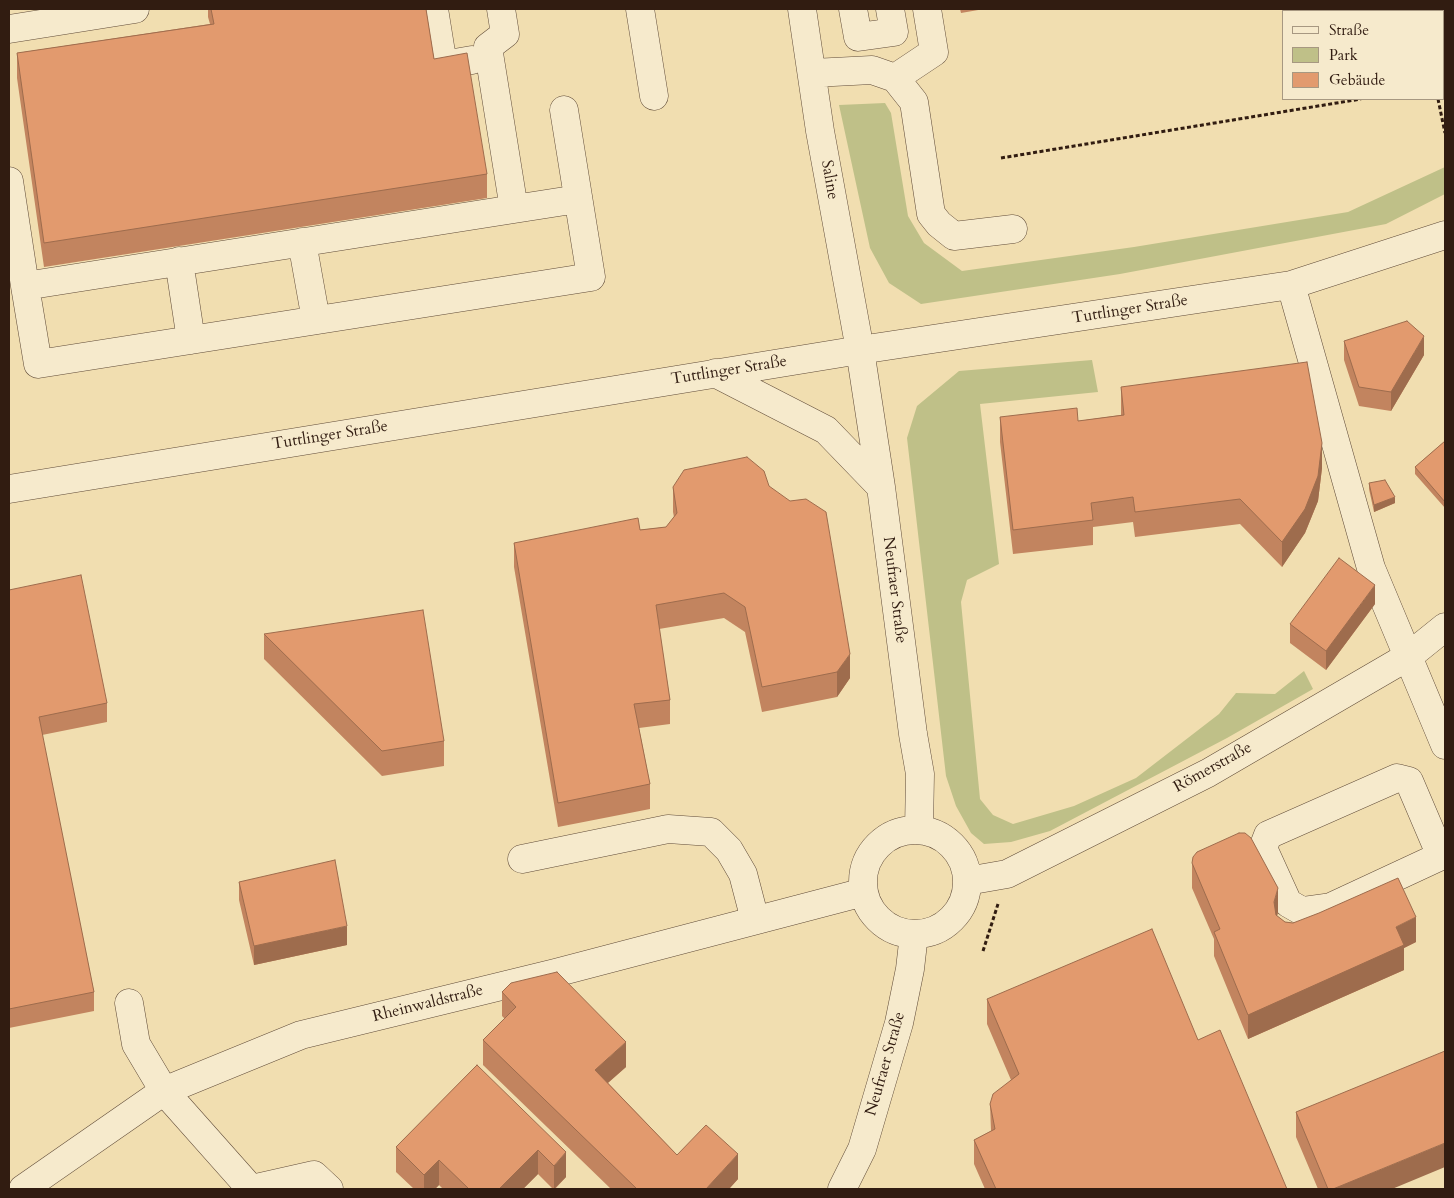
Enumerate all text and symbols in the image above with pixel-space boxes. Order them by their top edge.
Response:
legend [1282,10,1444,100]
text: Straße [1329,20,1369,40]
text: Park [1329,45,1358,65]
text: Gebäude [1329,70,1385,90]
street label: Saline [816,159,842,201]
street label: Tuttlinger Straße [1071,291,1189,329]
street label: Tuttlinger Straße [670,352,788,390]
street label: Tuttlinger Straße [271,417,389,455]
street label: Neufraer Straße [878,536,910,644]
street label: Römerstraße [1171,739,1255,797]
street label: Rheinwaldstraße [371,981,485,1027]
street label: Neufraer Straße [862,1010,910,1118]

